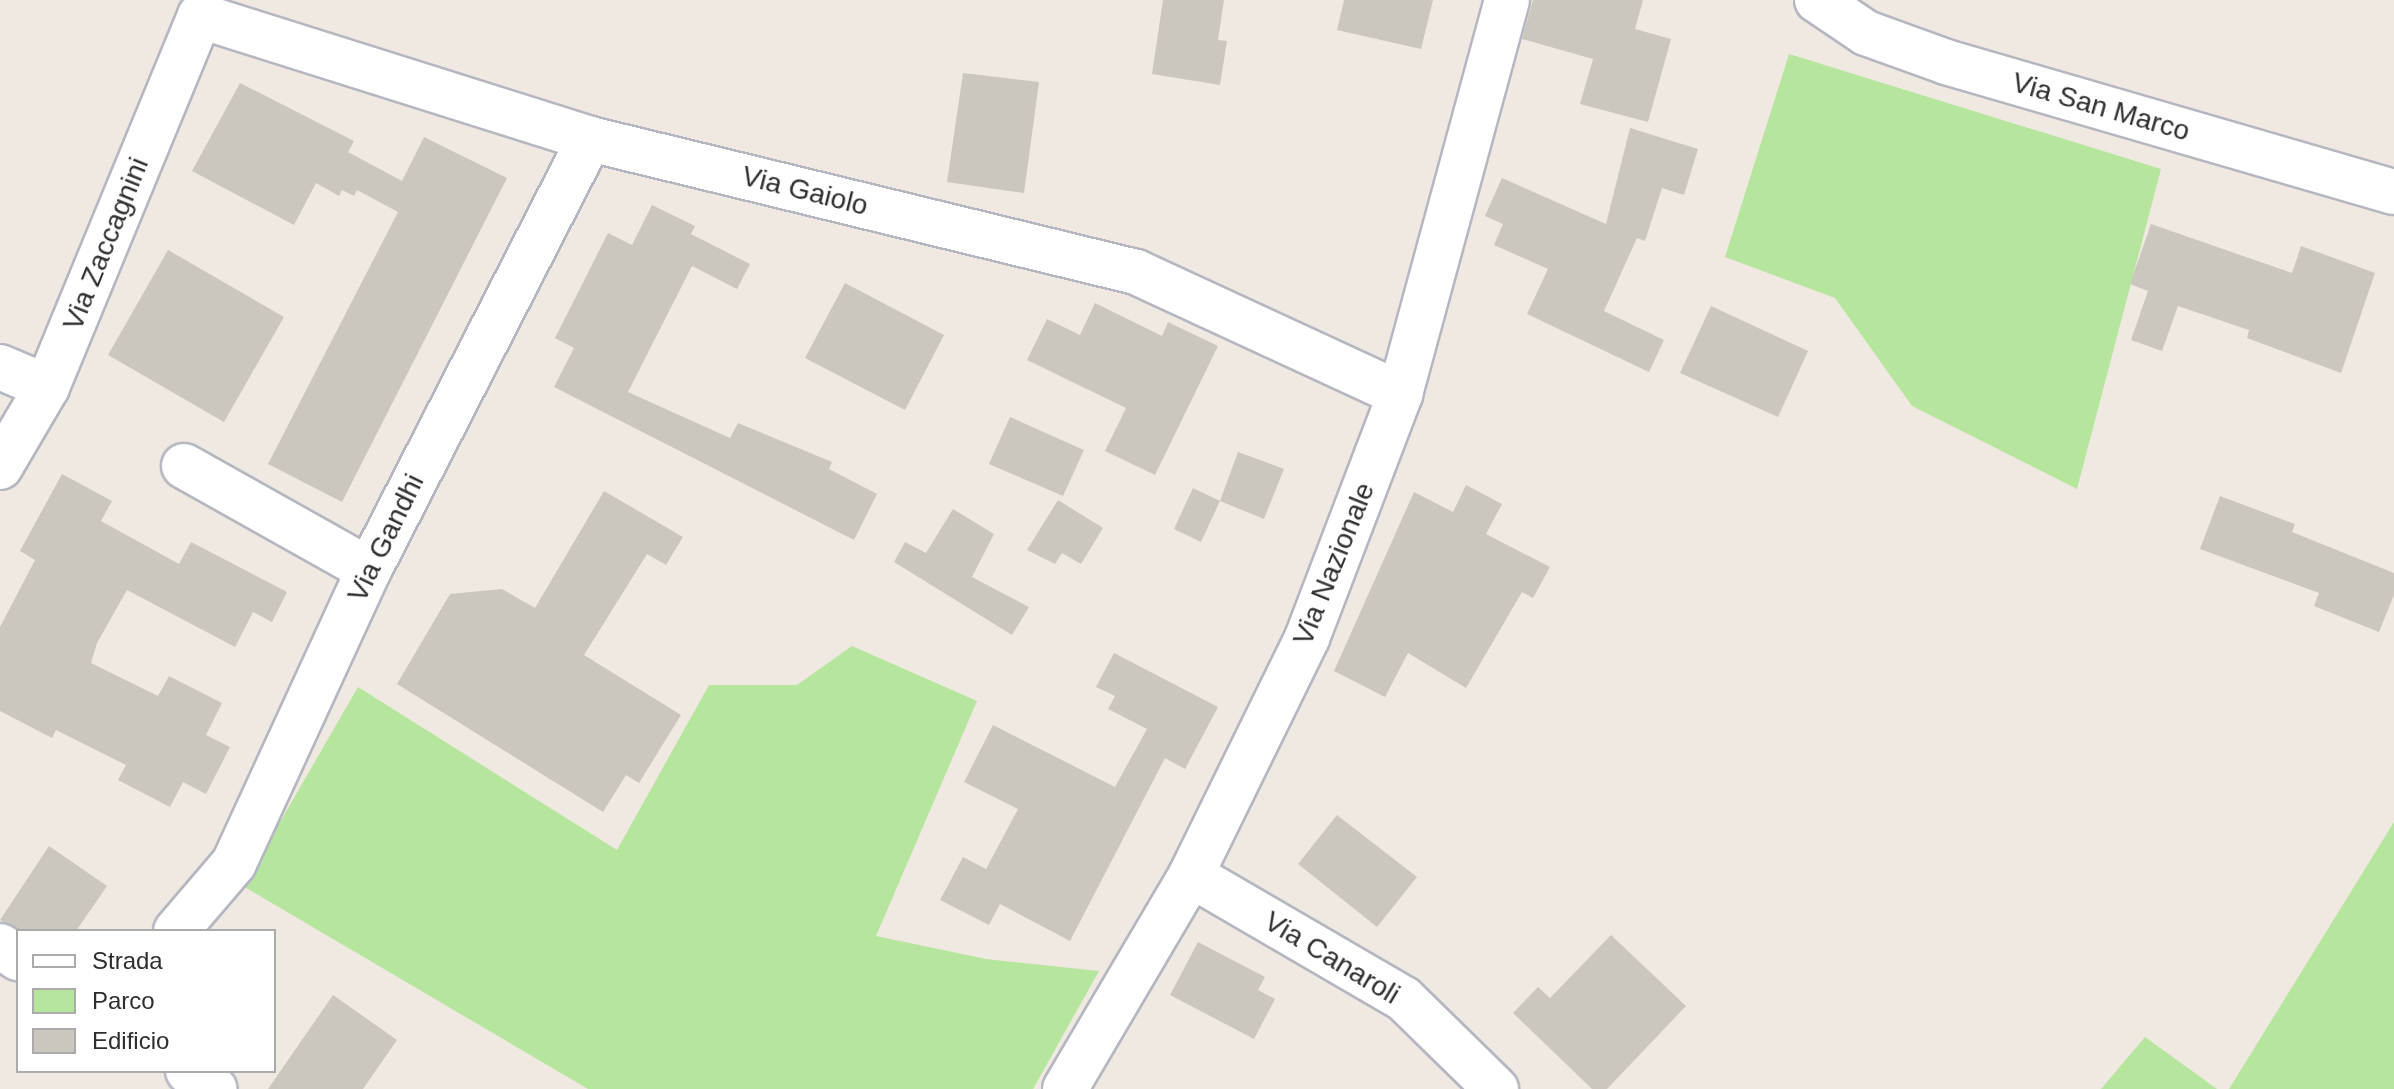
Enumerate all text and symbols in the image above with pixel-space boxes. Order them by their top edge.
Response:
street label: Via San Marco [2008,66,2194,148]
street label: Via Zaccagnini [56,153,156,335]
street label: Via Gaiolo [739,159,871,223]
street label: Via Gandhi [341,469,431,607]
street label: Via Nazionale [1286,478,1382,650]
street label: Via Canaroli [1258,904,1406,1012]
legend [16,929,276,1073]
text: Strada [92,947,163,974]
text: Parco [92,987,155,1014]
text: Edificio [92,1027,169,1054]

